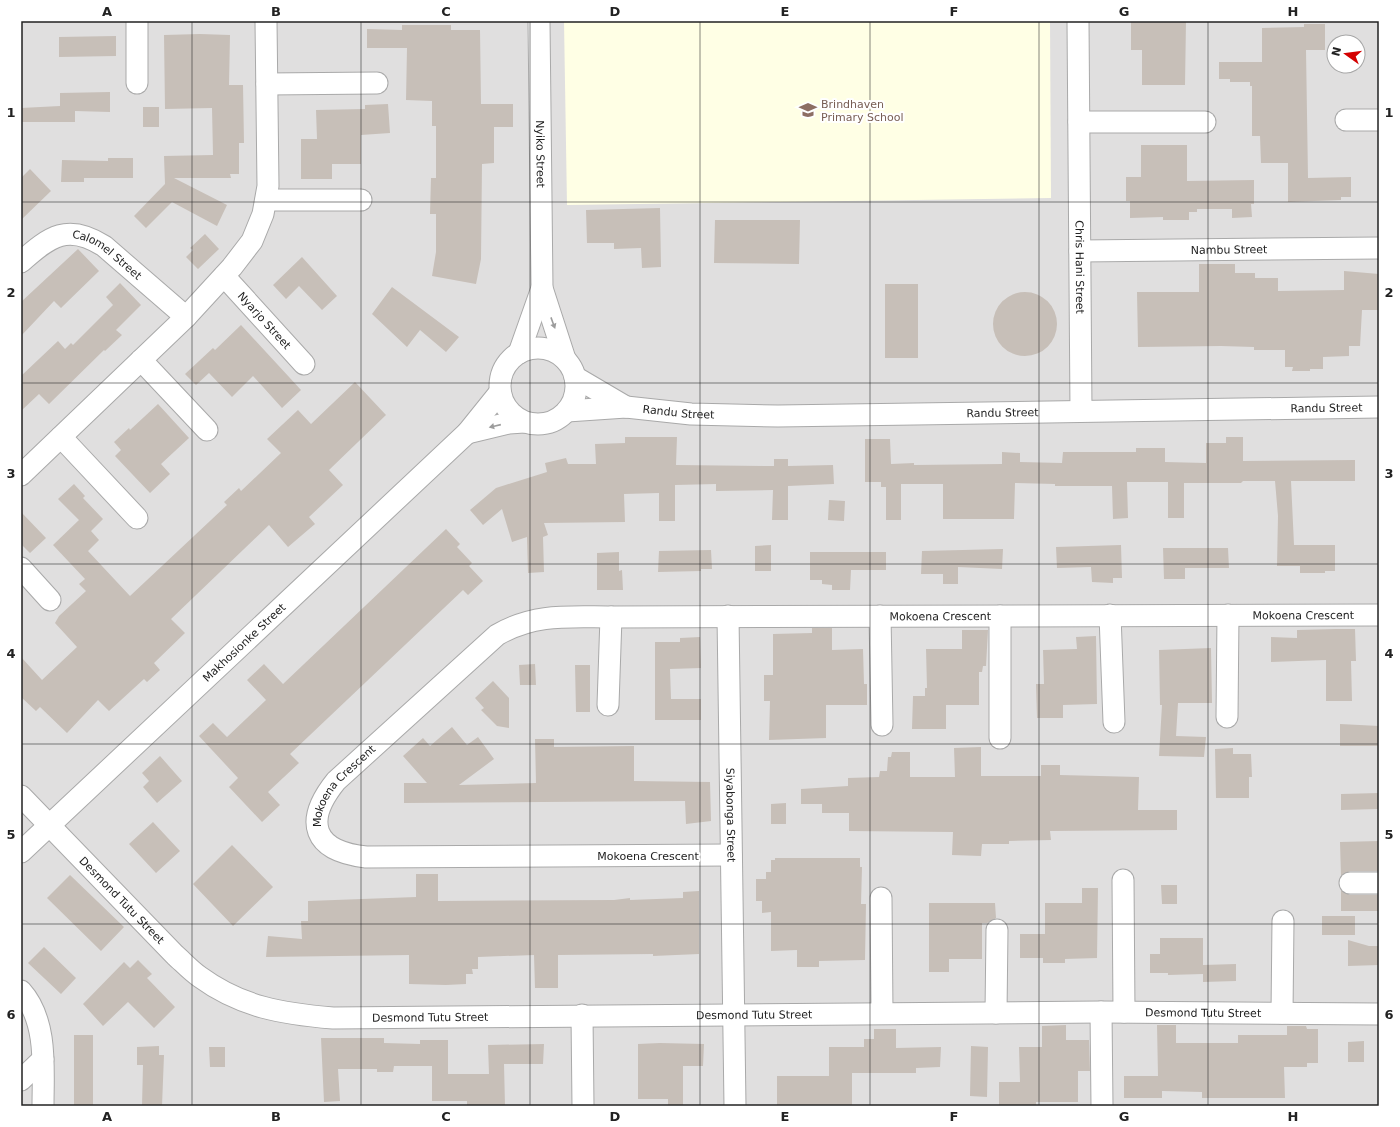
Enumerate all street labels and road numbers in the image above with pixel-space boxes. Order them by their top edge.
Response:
street label: Nyiko Street [533,120,547,188]
street label: Chris Hani Street [1073,220,1086,314]
street label: Calomel Street [71,228,145,283]
street label: Nambu Street [1191,243,1268,257]
street label: Nyarjo Street [235,289,294,353]
street label: Randu Street [1290,401,1363,415]
street label: Randu Street [642,403,715,422]
street label: Randu Street [966,406,1039,420]
street label: Makhosionke Street [200,600,289,685]
street label: Mokoena Crescent [1252,609,1355,622]
street label: Mokoena Crescent [889,610,992,623]
street label: Mokoena Crescent [311,742,379,827]
street label: Siyabonga Street [723,768,738,863]
street label: Mokoena Crescent [597,850,699,863]
street label: Desmond Tutu Street [76,854,167,947]
street label: Desmond Tutu Street [1145,1006,1262,1020]
street label: Desmond Tutu Street [696,1008,813,1022]
street label: Desmond Tutu Street [372,1011,489,1025]

